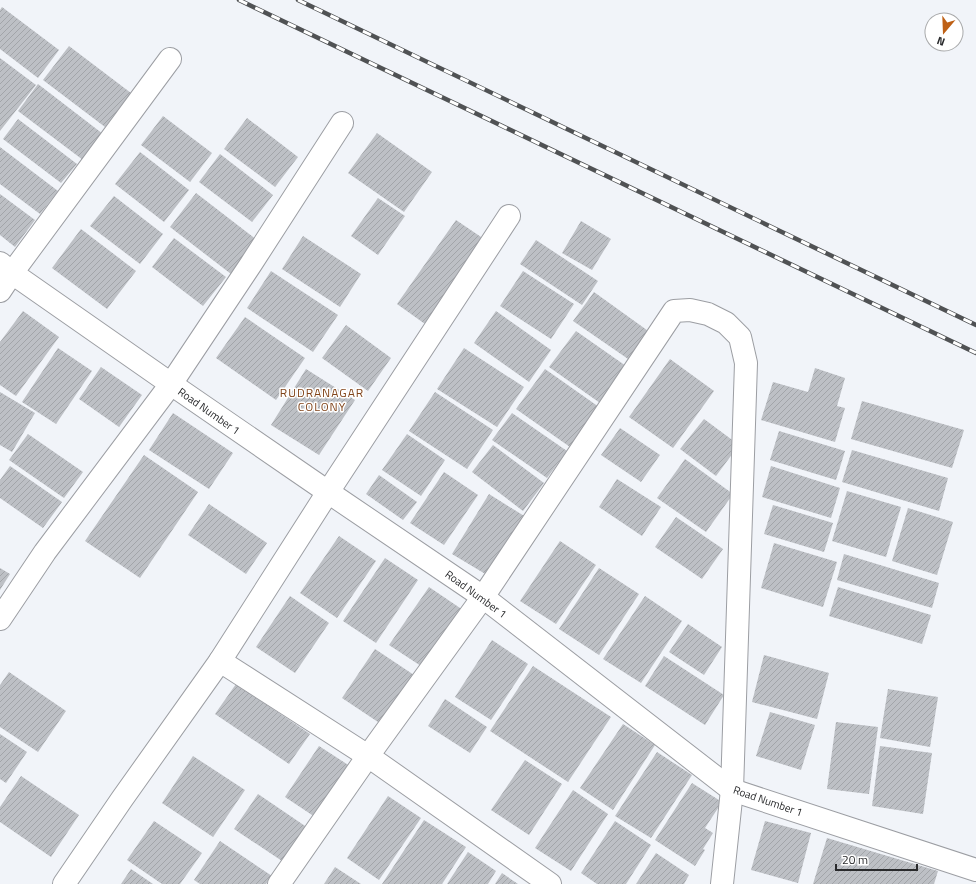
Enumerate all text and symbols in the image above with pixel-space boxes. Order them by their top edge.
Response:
north arrow [924,12,964,52]
text: N [935,33,947,50]
district label: RUDRANAGAR COLONY [280,383,364,416]
street label: Road Number 1 [175,384,243,438]
street label: Road Number 1 [442,566,510,622]
street label: Road Number 1 [731,782,805,820]
scale bar [836,846,917,872]
text: 20 m [842,850,868,869]

